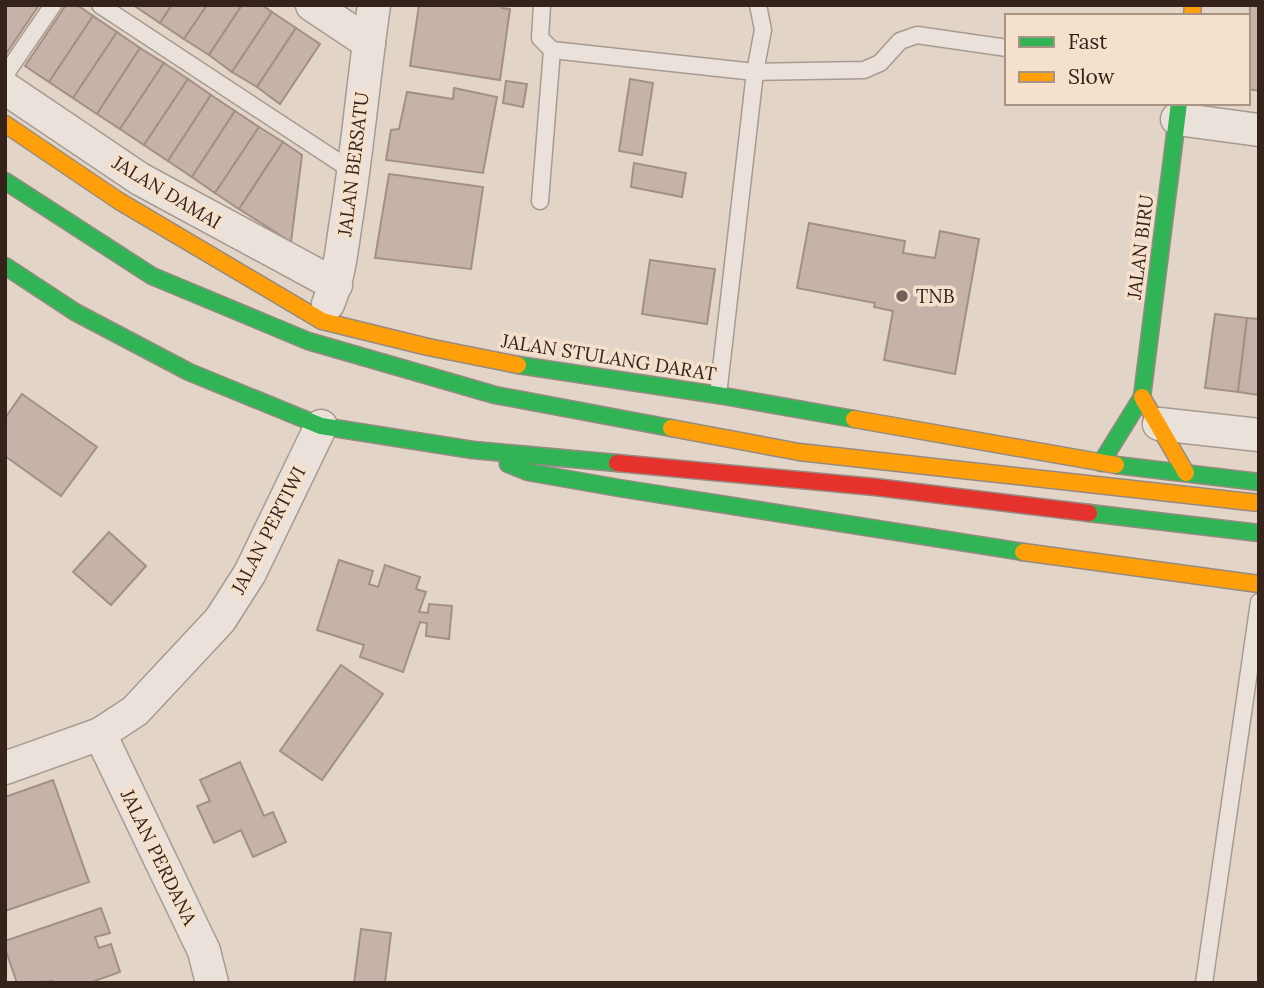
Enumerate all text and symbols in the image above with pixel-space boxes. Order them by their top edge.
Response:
legend [1005,14,1250,105]
text: Fast [1068,28,1108,55]
text: Slow [1068,63,1115,90]
street label: JALAN BERSATU [332,90,374,238]
street label: JALAN DAMAI [107,150,226,234]
street label: JALAN BIRU [1122,193,1158,302]
place label: TNB [916,284,955,308]
marker: TNB [894,288,910,304]
street label: JALAN STULANG DARAT [499,328,718,386]
street label: JALAN PERTIWI [225,462,310,599]
street label: JALAN PERDANA [115,784,203,930]

